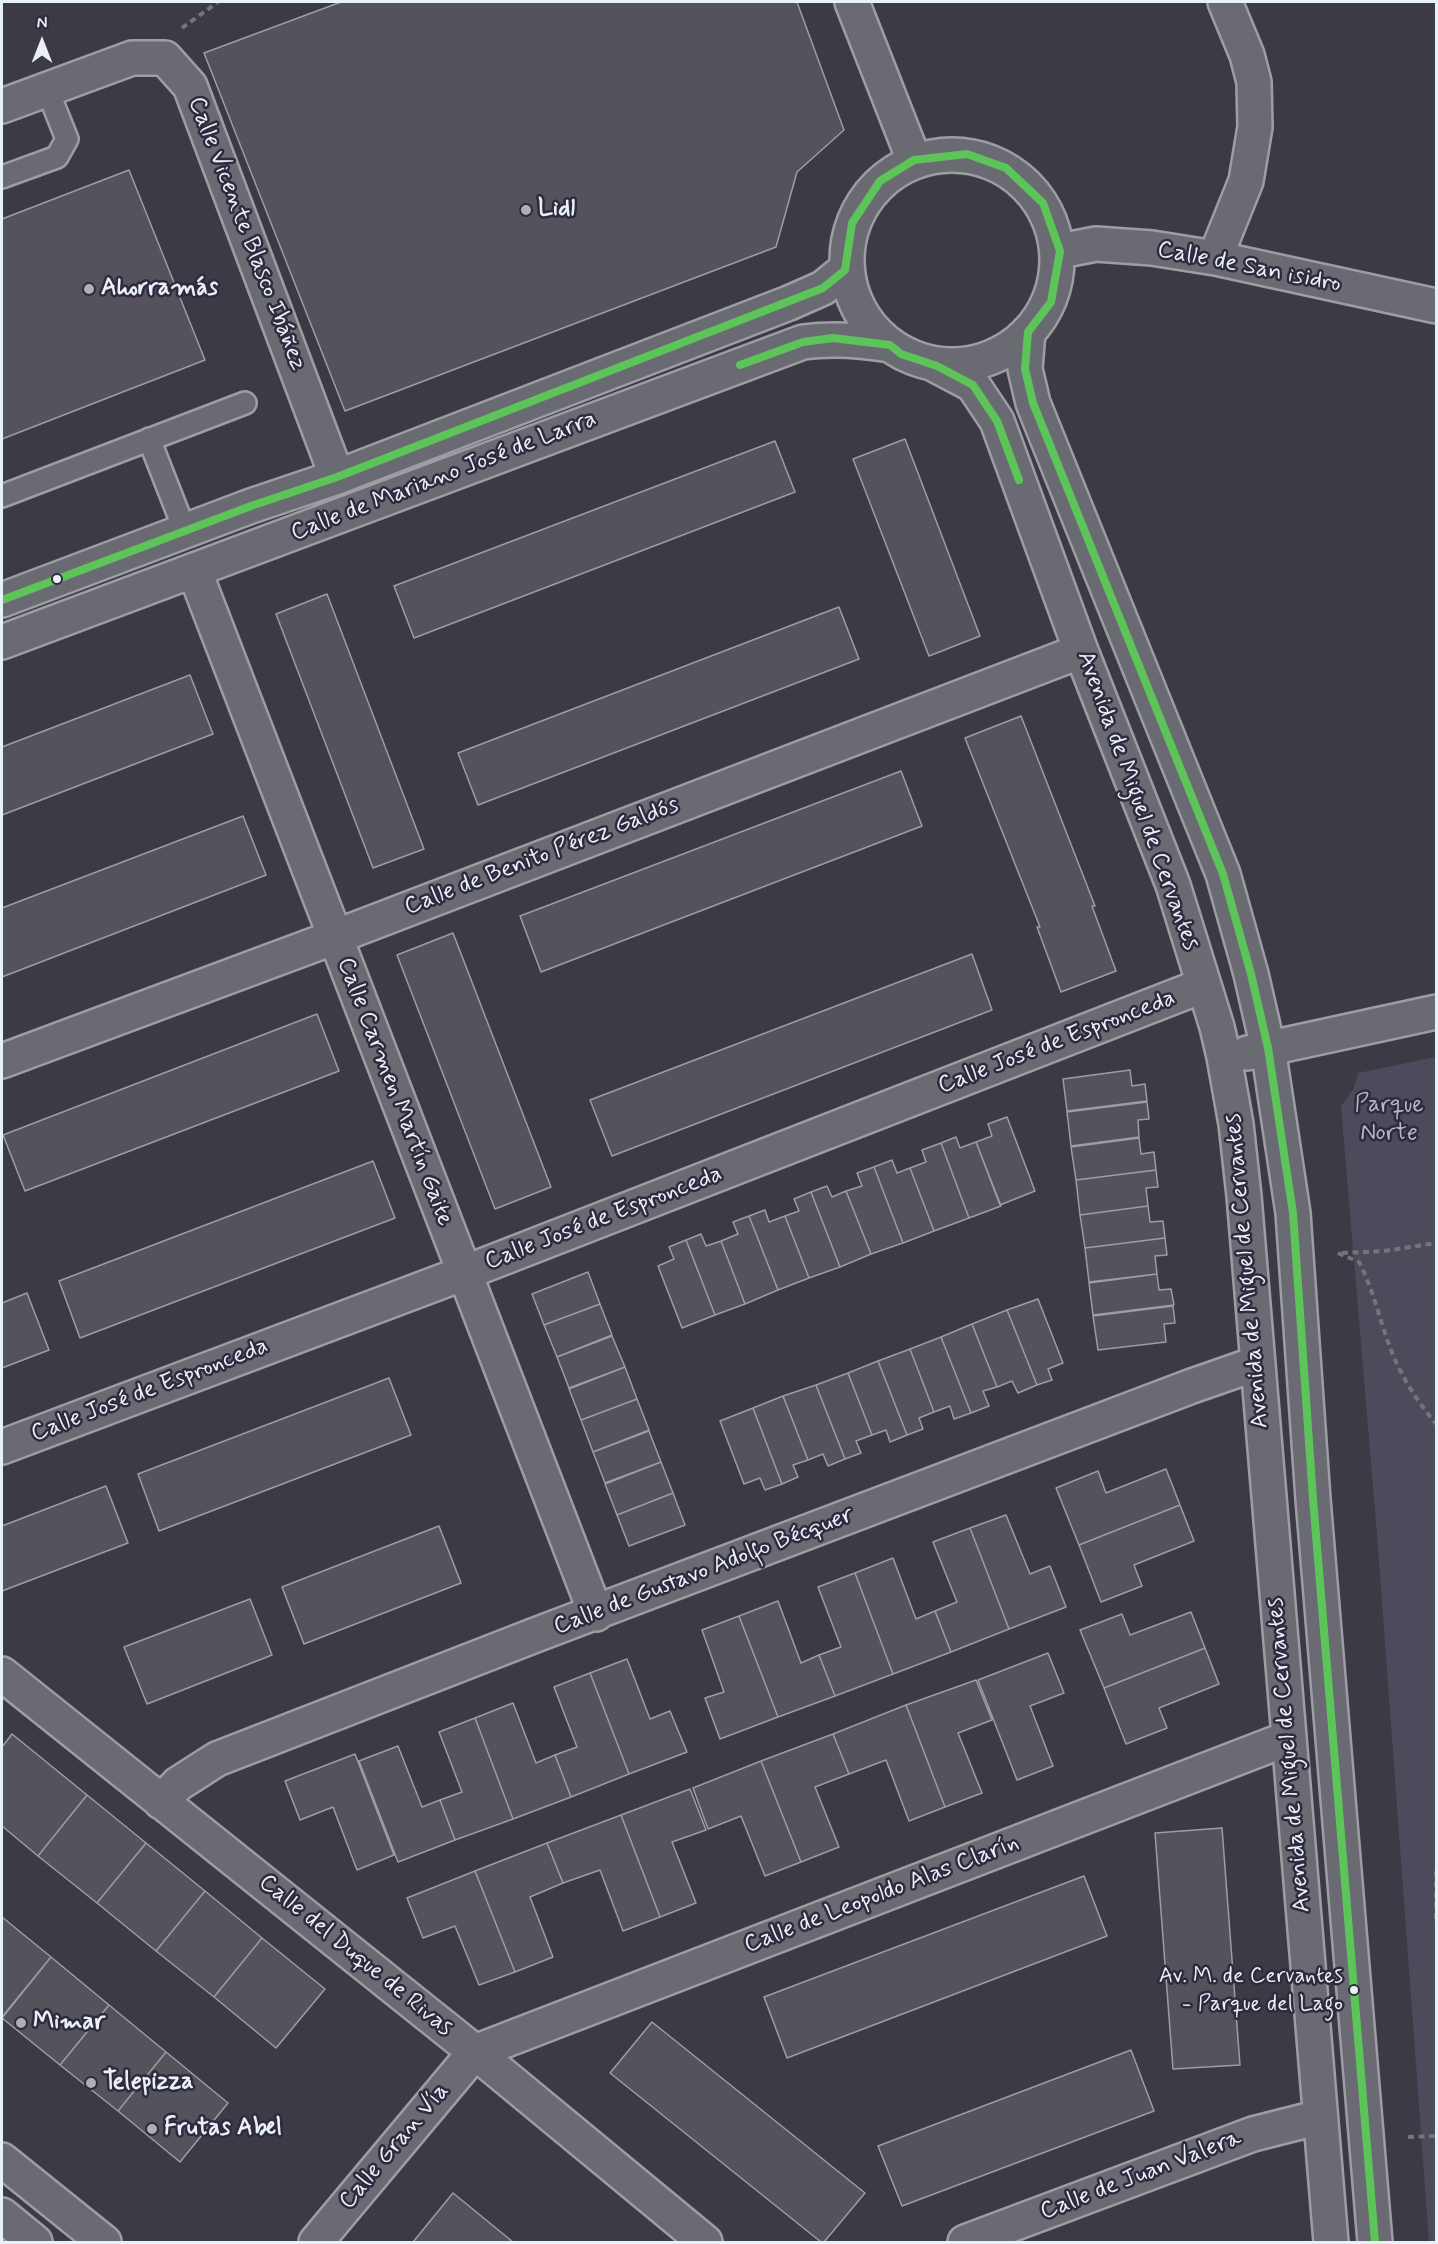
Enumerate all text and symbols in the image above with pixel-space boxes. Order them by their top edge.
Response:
north arrow [12,12,72,72]
text: N [37,13,47,34]
street label: Calle Vicente Blasco Ibáñez [180,93,312,375]
place label: Lidl [538,196,575,224]
marker: Lidl [519,203,533,217]
street label: Calle de San isidro [1155,236,1343,300]
place label: Ahorramás [101,275,218,303]
marker: Ahorramás [82,282,96,296]
street label: Calle de Mariano José de Larra [287,405,601,549]
unlabelled marker [51,573,63,585]
street label: Avenida de Miguel de Cervantes [1069,648,1205,954]
street label: Calle de Benito Pérez Galdós [401,791,683,923]
street label: Calle Carmen Martín Gaite [329,954,459,1230]
street label: Calle José de Espronceda [934,984,1180,1102]
park label: Parque Norte [1354,1092,1424,1148]
street label: Avenida de Miguel de Cervantes [1220,1112,1276,1430]
street label: Calle José de Espronceda [481,1160,727,1278]
street label: Calle José de Espronceda [27,1332,273,1450]
street label: Calle de Gustavo Adolfo Bécquer [550,1501,858,1643]
street label: Avenida de Miguel de Cervantes [1262,1596,1318,1914]
street label: Calle de Leopoldo Alas Clarín [741,1829,1023,1961]
street label: Calle del Duque de Rivas [252,1869,458,2043]
place label: Av. M. de Cervantes - Parque del Lago [1159,1964,1343,2016]
marker: Av. M. de Cervantes - Parque del Lago [1348,1984,1360,1996]
place label: Mimar [33,2009,105,2037]
marker: Mimar [14,2016,28,2030]
place label: Telepizza [103,2069,194,2097]
marker: Telepizza [84,2076,98,2090]
street label: Calle Gran Vía [334,2078,456,2216]
place label: Frutas Abel [164,2115,282,2143]
marker: Frutas Abel [145,2122,159,2136]
street label: Calle de Juan Valera [1037,2124,1245,2228]

